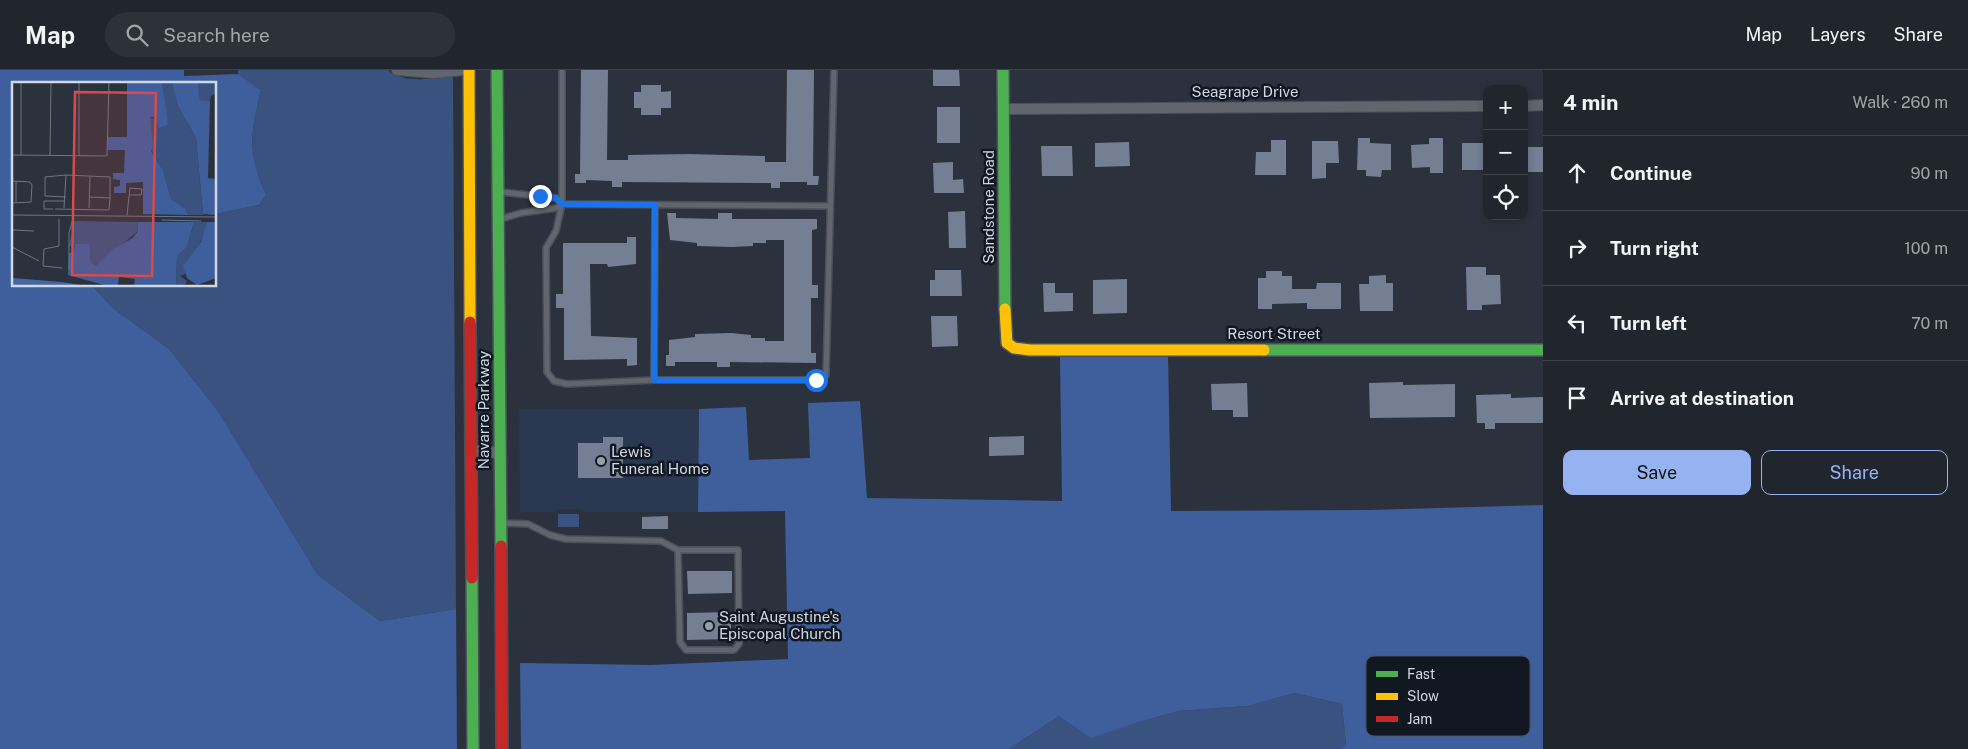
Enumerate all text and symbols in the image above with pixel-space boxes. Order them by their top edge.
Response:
search box [105,12,455,57]
text: Map [25,21,75,49]
icon: search [123,21,151,49]
text: Search here [163,24,270,46]
text: Map [1746,24,1782,45]
text: Layers [1810,24,1866,45]
text: Share [1894,24,1943,45]
inset map [12,82,216,286]
street label: Seagrape Drive [1192,83,1298,100]
map controls [1483,85,1528,220]
button: + [1483,85,1528,130]
text: 4 min [1563,90,1618,115]
text: Walk · 260 m [1853,93,1948,112]
button: − [1483,130,1528,175]
street label: Sandstone Road [980,150,997,264]
icon: ahead [1563,159,1591,187]
text: Continue [1610,162,1692,184]
text: 90 m [1911,164,1948,183]
button: locate [1483,175,1528,220]
route end [529,185,552,208]
icon: right [1563,234,1591,262]
text: Turn right [1610,237,1699,259]
text: 100 m [1904,239,1948,258]
icon: left [1563,309,1591,337]
text: Turn left [1610,312,1687,334]
text: 70 m [1911,314,1948,333]
street label: Resort Street [1227,325,1321,342]
street label: Navarre Parkway [475,351,492,469]
route start [805,369,828,392]
icon: arrive [1563,384,1591,412]
text: Arrive at destination [1610,387,1794,409]
place label: Lewis Funeral Home [611,443,709,477]
button: Save [1563,450,1751,495]
button: Share [1761,450,1948,495]
marker: Lewis Funeral Home [595,455,607,467]
place label: Saint Augustine's Episcopal Church [719,608,840,642]
marker: Saint Augustine's Episcopal Church [703,620,715,632]
legend [1366,656,1530,736]
text: Fast [1407,666,1435,682]
text: Slow [1407,688,1439,704]
text: Jam [1407,711,1432,727]

